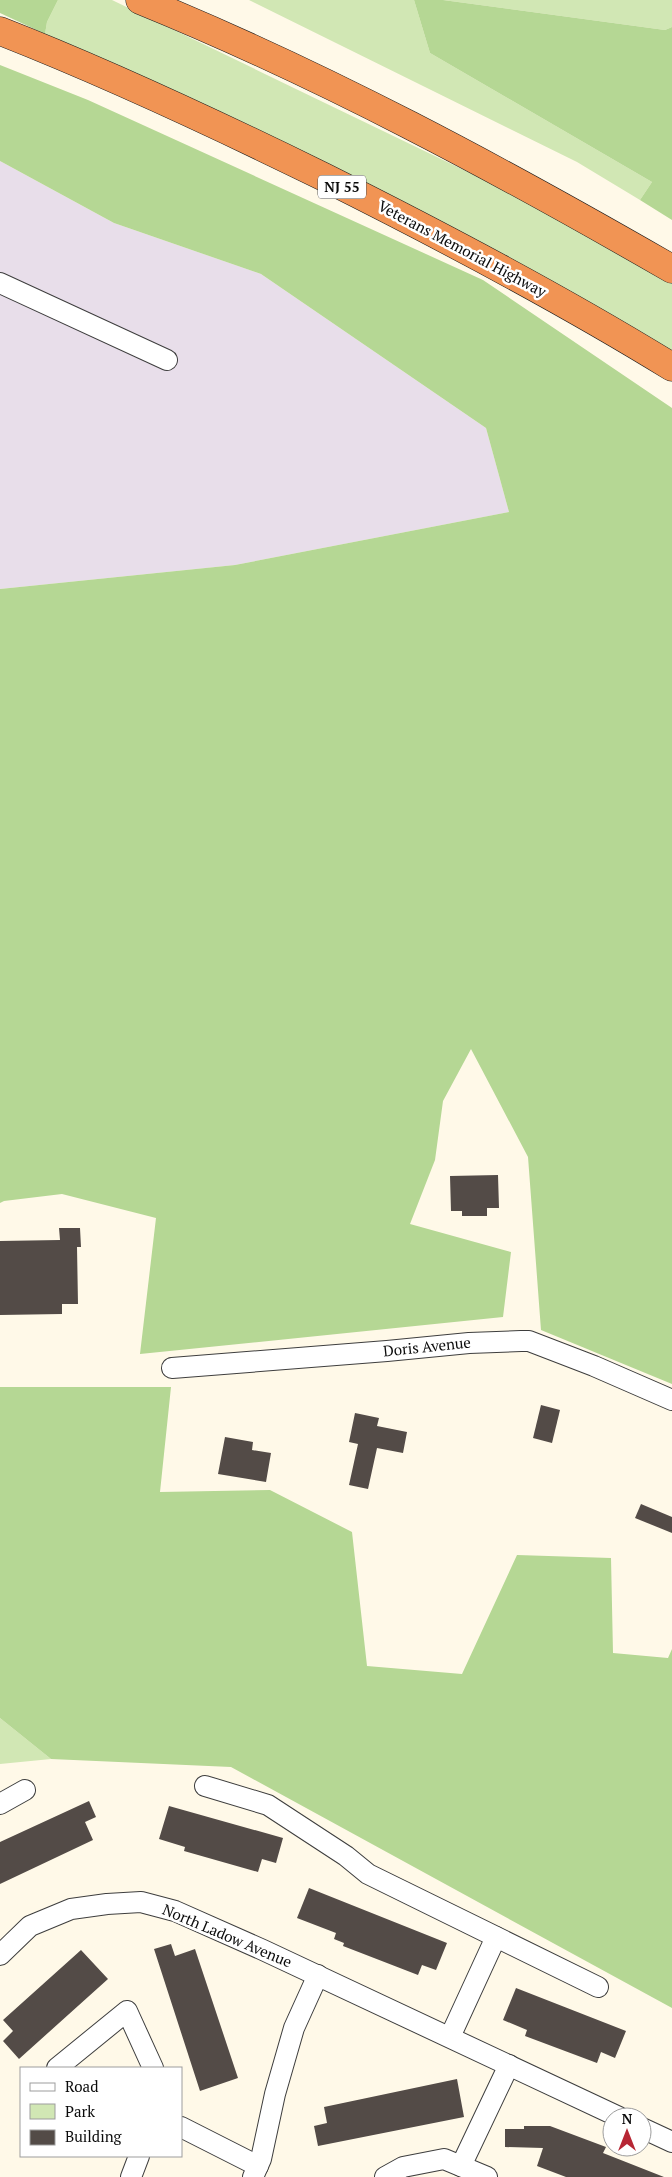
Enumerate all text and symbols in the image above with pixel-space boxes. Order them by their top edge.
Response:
road number: NJ 55 [318,176,366,198]
street label: Veterans Memorial Highway [375,195,551,301]
street label: Doris Avenue [382,1331,472,1361]
street label: North Ladow Avenue [160,1899,295,1971]
legend [20,2067,182,2157]
text: Road [65,2076,98,2096]
text: Park [65,2101,95,2121]
north arrow [602,2107,652,2157]
text: N [622,2109,633,2128]
text: Building [65,2126,123,2146]

